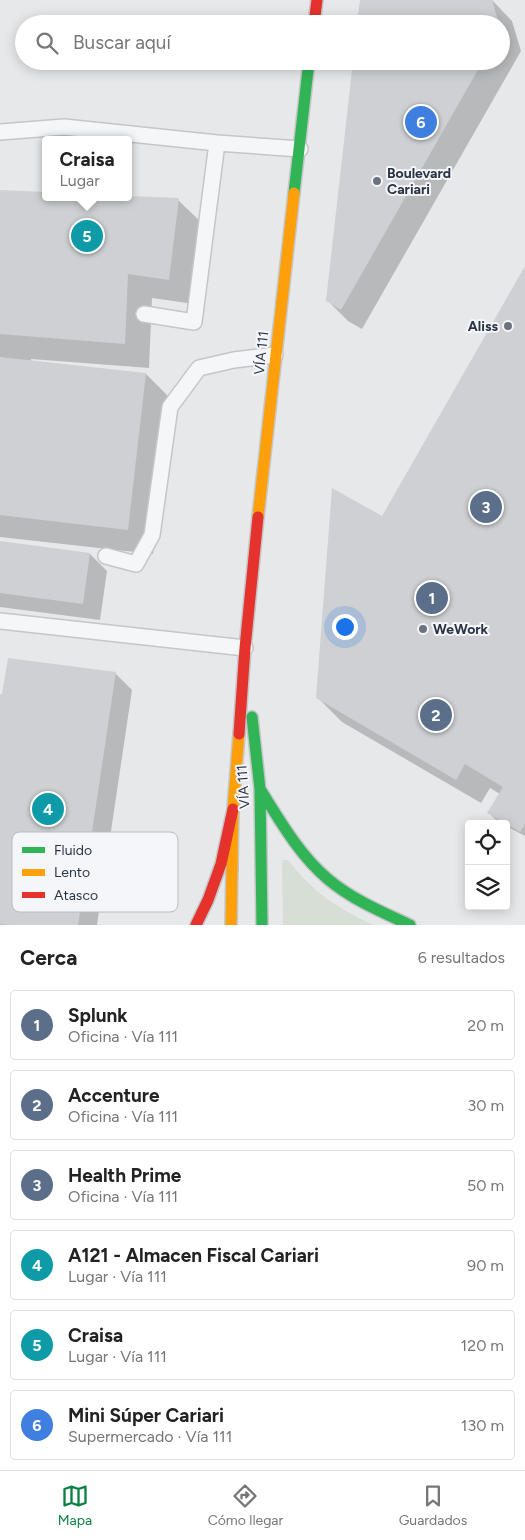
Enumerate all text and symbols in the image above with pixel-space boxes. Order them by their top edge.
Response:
search box [15,15,510,70]
icon: search [33,29,61,57]
text: Buscar aquí [73,31,171,54]
pin: 6 [405,103,437,141]
popup [42,136,132,201]
text: Craisa [59,148,115,171]
place label: Boulevard Cariari [387,165,451,198]
text: Lugar [59,171,100,190]
marker: Boulevard Cariari [371,175,383,187]
pin: 5 [71,217,103,255]
place label: Aliss [468,318,498,335]
marker: Aliss [502,320,514,332]
street label: VÍA 111 [251,330,272,376]
pin: 3 [470,488,502,526]
pin: 1 [416,579,448,617]
your location [332,614,358,640]
place label: WeWork [433,621,489,638]
marker: WeWork [417,623,429,635]
pin: 2 [420,696,452,734]
street label: VÍA 111 [233,765,254,809]
pin: 4 [32,790,64,828]
map controls [465,820,510,910]
button: locate [465,820,510,865]
legend [12,832,178,912]
text: Fluido [54,842,92,859]
text: Lento [54,864,90,881]
button: layers [465,865,510,910]
text: Atasco [54,887,98,904]
text: Cerca [20,945,77,970]
text: 6 resultados [418,948,505,967]
text: Splunk [68,1004,127,1027]
text: 1 [34,1016,40,1035]
text: 20 m [467,1016,504,1035]
text: Oficina · Vía 111 [68,1027,178,1046]
text: Accenture [68,1084,160,1107]
text: 2 [32,1096,42,1115]
text: 30 m [467,1096,504,1115]
text: Oficina · Vía 111 [68,1107,178,1126]
text: Health Prime [68,1164,181,1187]
text: 3 [33,1176,41,1195]
text: 50 m [467,1176,504,1195]
text: Oficina · Vía 111 [68,1187,178,1206]
text: A121 - Almacen Fiscal Cariari [68,1244,319,1267]
text: 4 [32,1256,42,1275]
text: 90 m [467,1256,504,1275]
text: Lugar · Vía 111 [68,1267,167,1286]
text: Craisa [68,1324,123,1347]
text: 5 [32,1336,42,1355]
text: 120 m [461,1336,504,1355]
text: Lugar · Vía 111 [68,1347,167,1366]
text: Mini Súper Cariari [68,1404,224,1427]
text: 6 [32,1416,42,1435]
text: 130 m [461,1416,504,1435]
text: Supermercado · Vía 111 [68,1427,232,1446]
tab: Mapa [58,1482,92,1529]
tab: Cómo llegar [208,1482,283,1529]
tab: Guardados [399,1482,467,1529]

